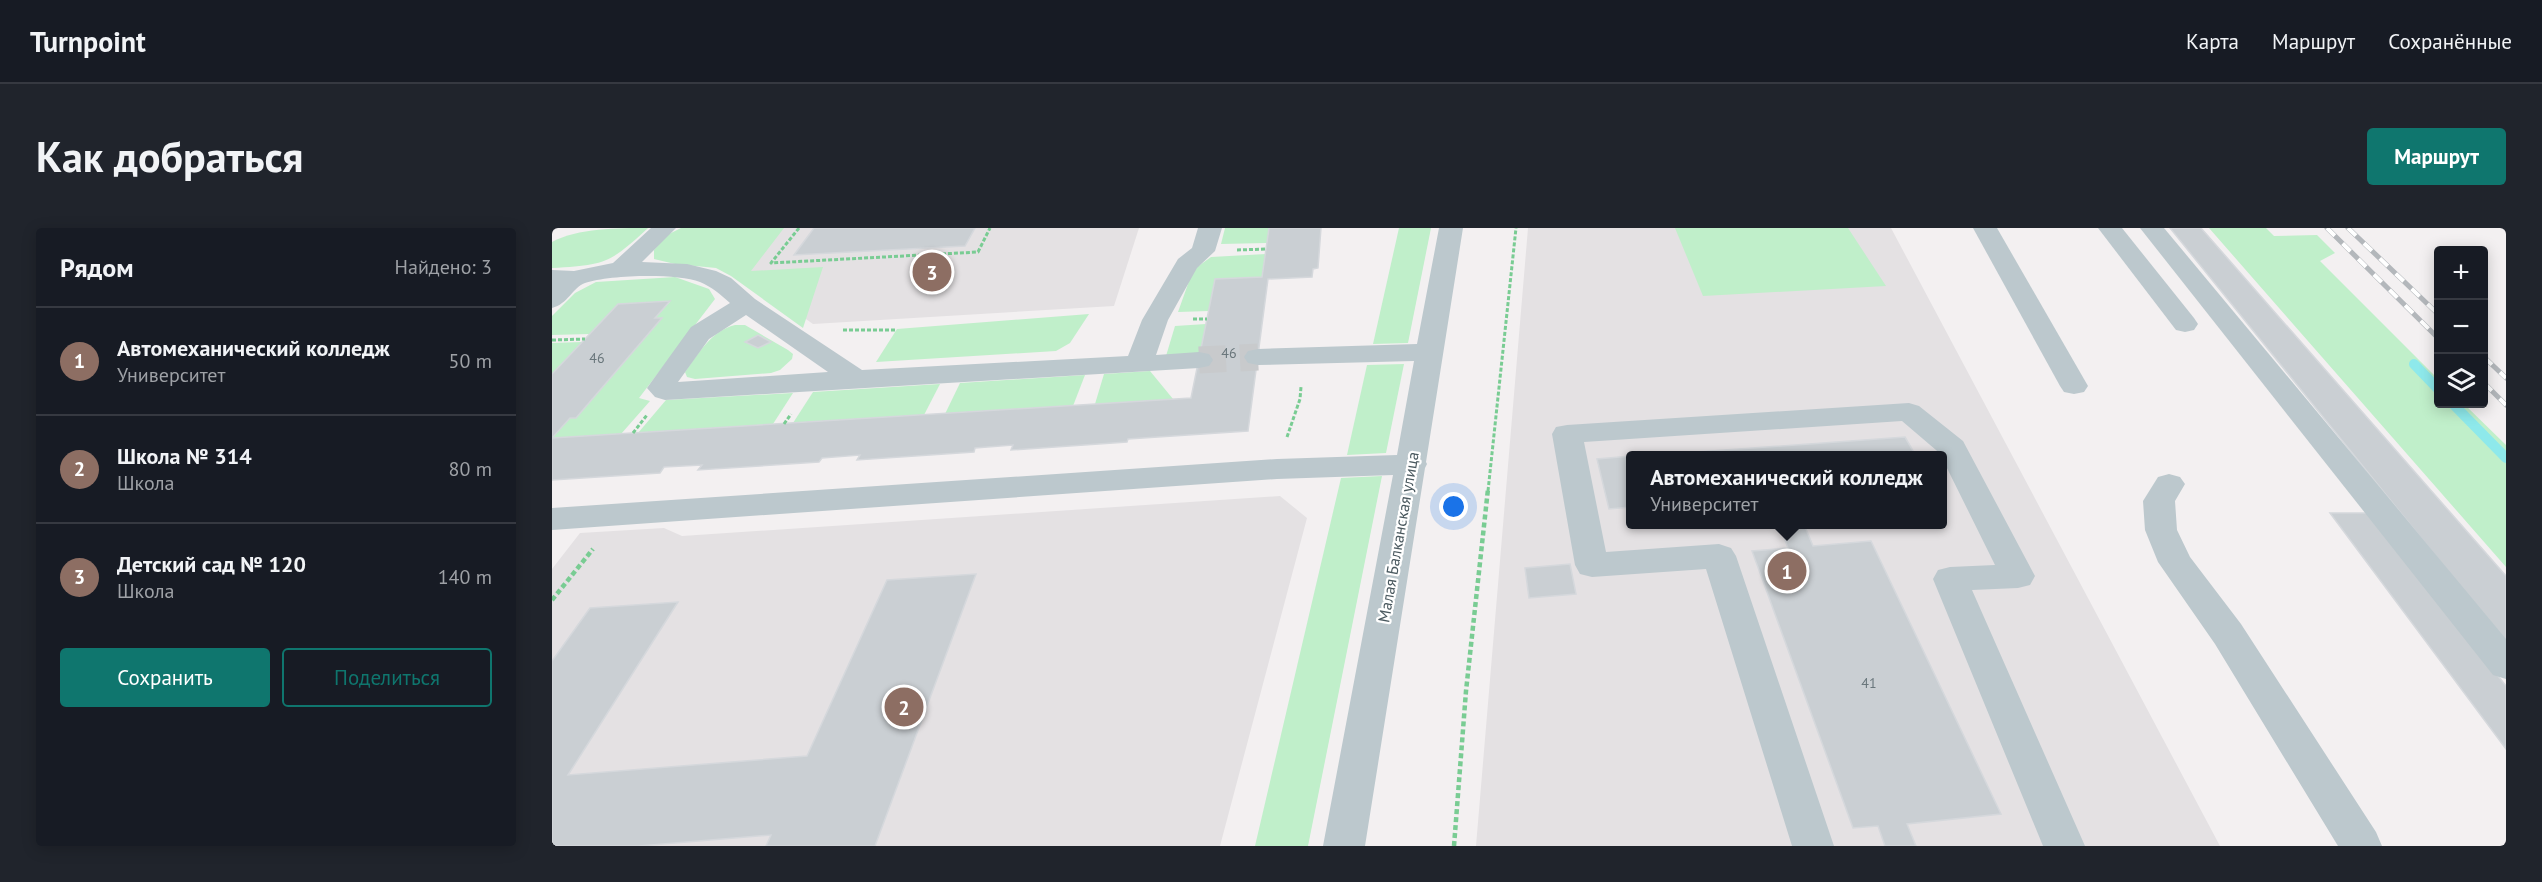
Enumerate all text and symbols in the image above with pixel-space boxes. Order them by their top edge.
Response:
text: Turnpoint [30,23,146,60]
text: Карта [2186,28,2239,55]
text: Маршрут [2272,28,2355,55]
text: Сохранённые [2388,28,2512,55]
button: Маршрут [2367,128,2506,185]
text: Как добраться [36,129,303,184]
map controls [2434,246,2488,408]
button: + [2434,246,2488,300]
pin: 3 [912,250,952,294]
text: Рядом [60,251,134,284]
text: Найдено: 3 [395,254,492,280]
button: − [2434,300,2488,354]
text: Автомеханический колледж [117,334,390,362]
house number: 46 [1221,344,1237,362]
text: 1 [74,348,85,374]
text: 50 m [449,348,492,374]
house number: 46 [589,349,605,367]
button: layers [2434,354,2488,408]
text: Университет [117,362,225,388]
text: Школа № 314 [117,442,252,470]
street label: Малая Балканская улица [1373,450,1423,624]
popup [1626,451,1947,529]
text: 2 [74,456,85,482]
text: 80 m [449,456,492,482]
text: Автомеханический колледж [1650,463,1923,491]
text: Школа [117,470,174,496]
text: Университет [1650,491,1759,517]
your location [1439,492,1468,521]
pin: 1 [1768,548,1806,594]
text: Детский сад № 120 [117,550,306,578]
text: 3 [74,564,85,590]
text: 140 m [438,564,492,590]
text: Школа [117,578,174,604]
button: Сохранить [60,648,270,707]
button: Поделиться [282,648,492,707]
house number: 41 [1861,674,1877,692]
pin: 2 [884,684,924,730]

